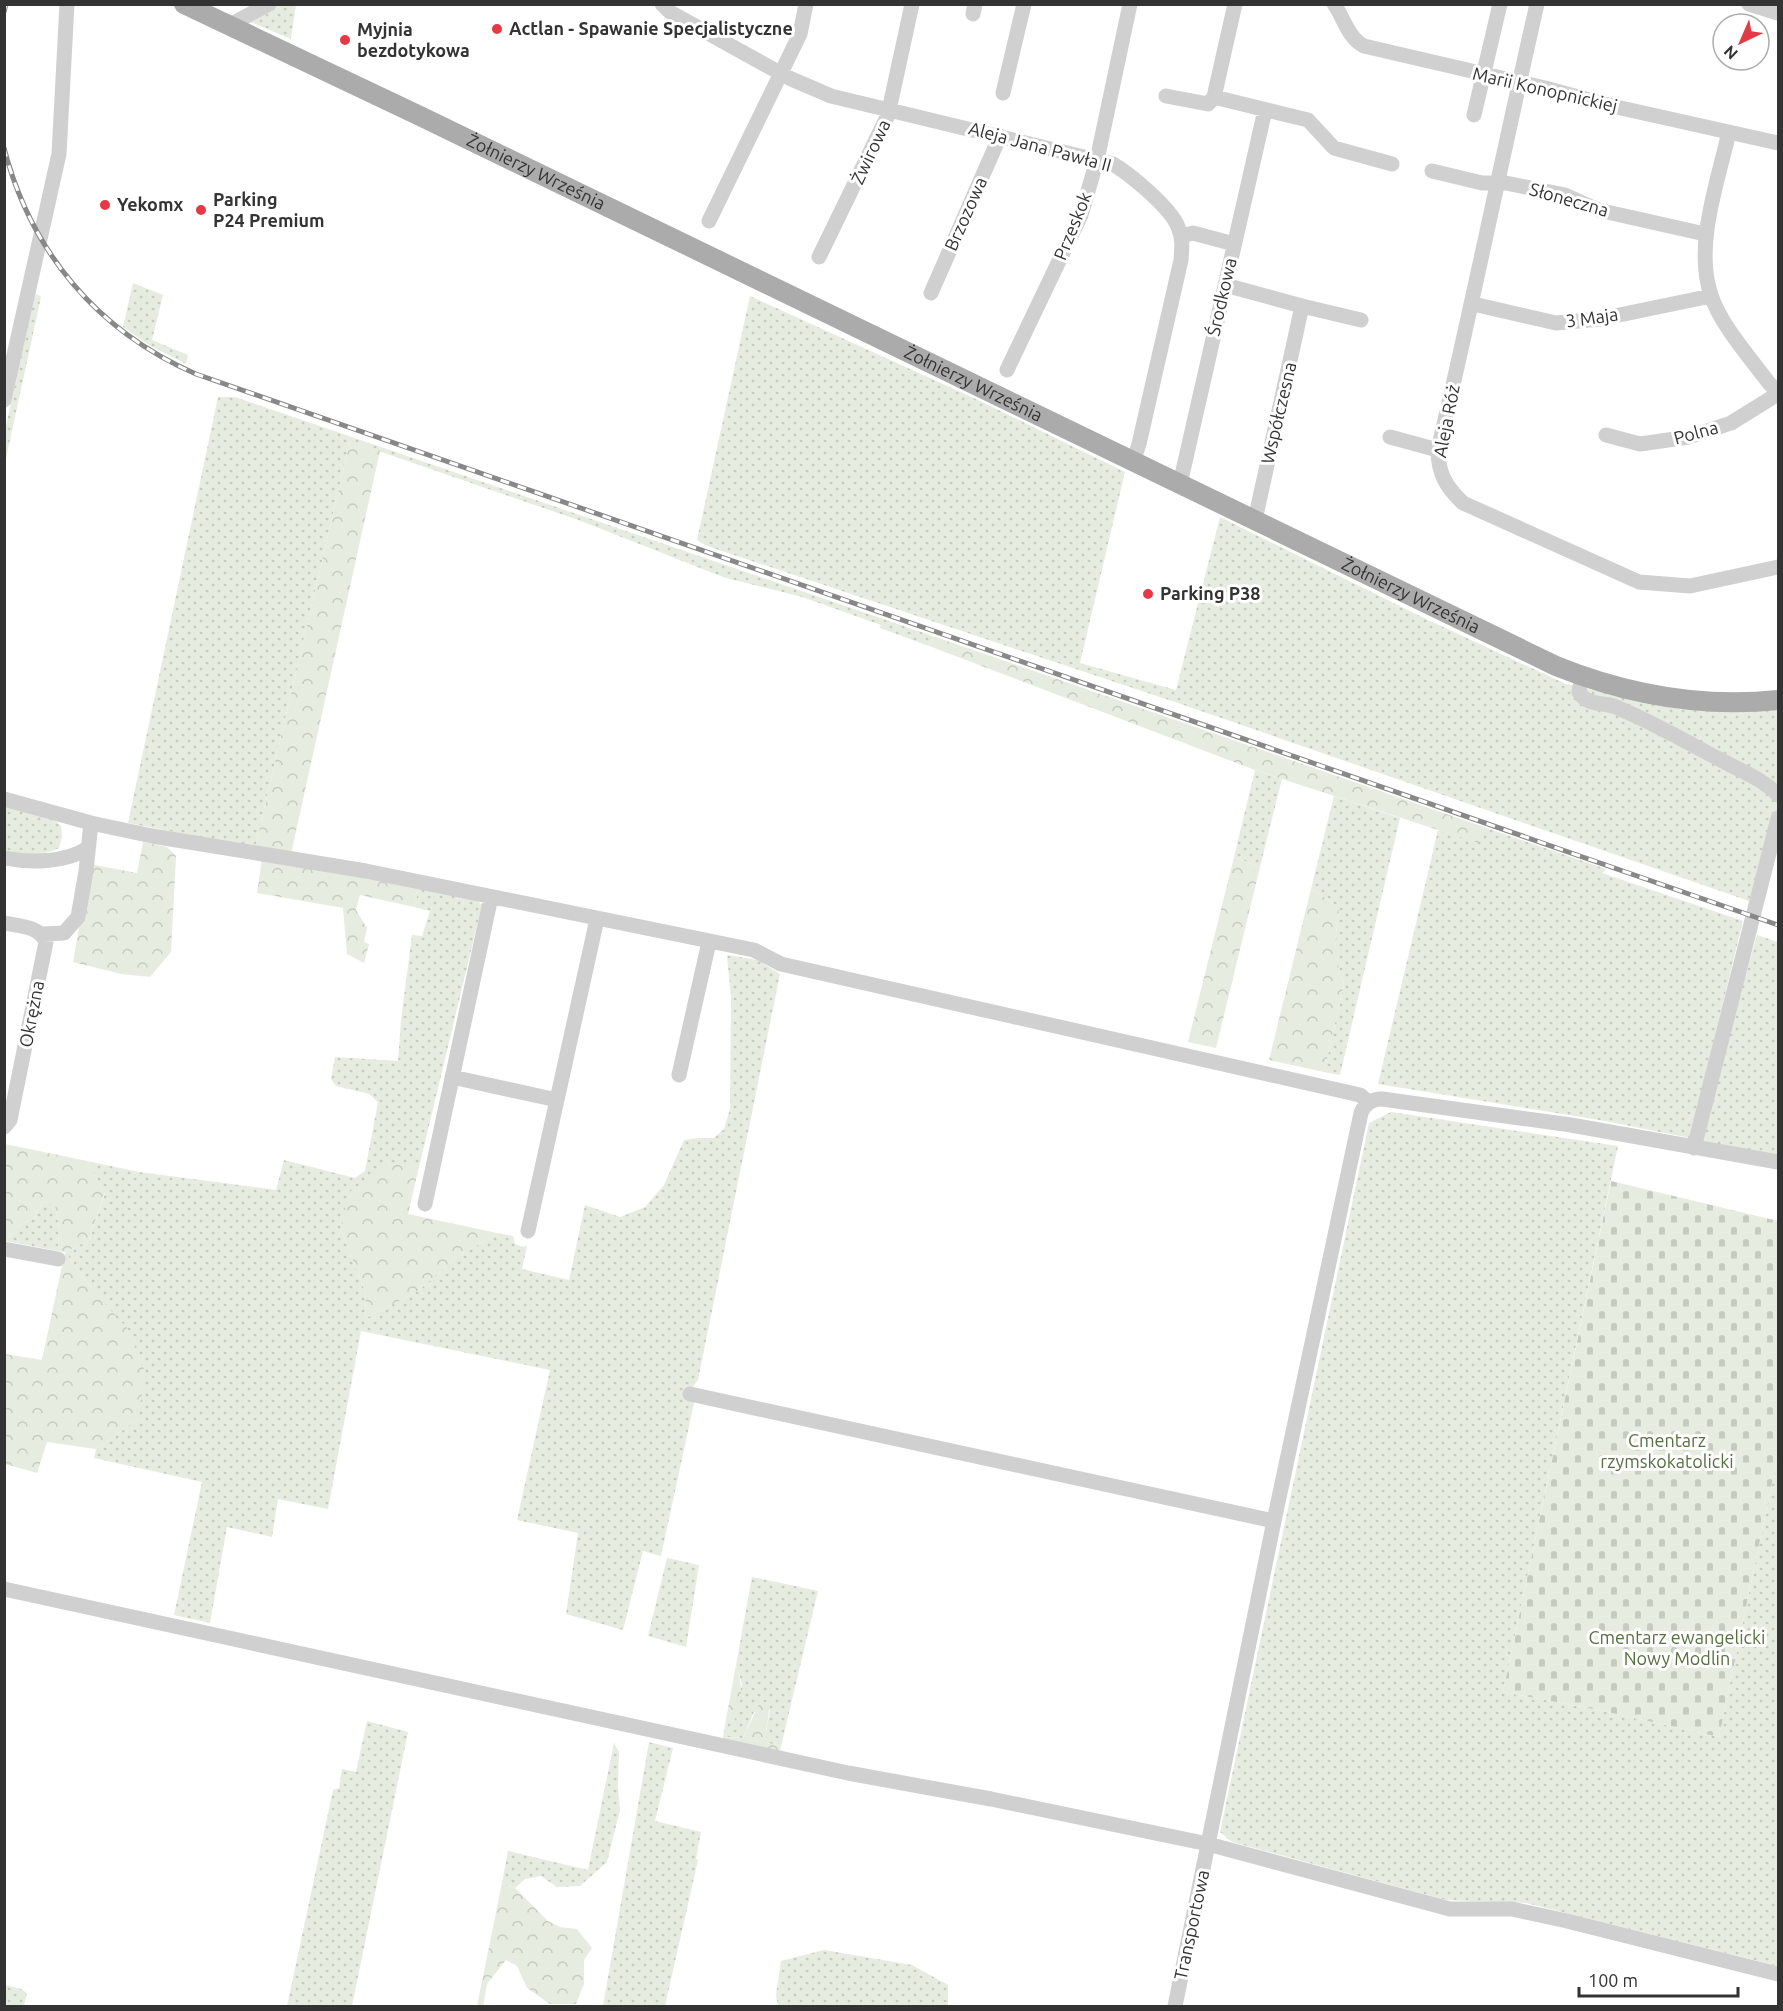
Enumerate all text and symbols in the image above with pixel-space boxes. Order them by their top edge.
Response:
north arrow [1711,12,1771,72]
place label: Actlan - Spawanie Specjalistyczne [509,18,793,38]
place label: Myjnia bezdotykowa [357,19,470,60]
marker: Actlan - Spawanie Specjalistyczne [490,22,504,36]
marker: Myjnia bezdotykowa [338,33,352,47]
text: N [1720,42,1741,63]
street label: Marii Konopnickiej [1471,63,1620,115]
street label: Żwirowa [846,116,894,187]
street label: Aleja Jana Pawła II [967,117,1114,175]
street label: Żołnierzy Września [464,129,609,213]
street label: Brzozowa [940,174,990,254]
street label: Słoneczna [1528,178,1611,220]
place label: Parking P24 Premium [213,189,325,230]
street label: Przeskok [1049,189,1095,263]
place label: Yekomx [117,194,183,214]
marker: Yekomx [98,198,112,212]
marker: Parking P24 Premium [194,203,208,217]
street label: Środkowa [1201,255,1240,338]
street label: 3 Maja [1564,303,1619,331]
street label: Żołnierzy Września [901,341,1046,425]
street label: Współczesna [1257,360,1299,466]
street label: Aleja Róż [1429,383,1463,459]
street label: Polna [1671,417,1720,448]
street label: Żołnierzy Września [1339,553,1484,637]
place label: Parking P38 [1160,583,1260,603]
marker: Parking P38 [1141,587,1155,601]
street label: Okrężna [15,979,47,1049]
park label: Cmentarz rzymskokatolicki [1600,1430,1734,1471]
park label: Cmentarz ewangelicki Nowy Modlin [1589,1627,1765,1668]
street label: Transportowa [1170,1868,1212,1982]
scale bar [1579,1960,1738,1998]
text: 100 m [1588,1970,1638,1990]

